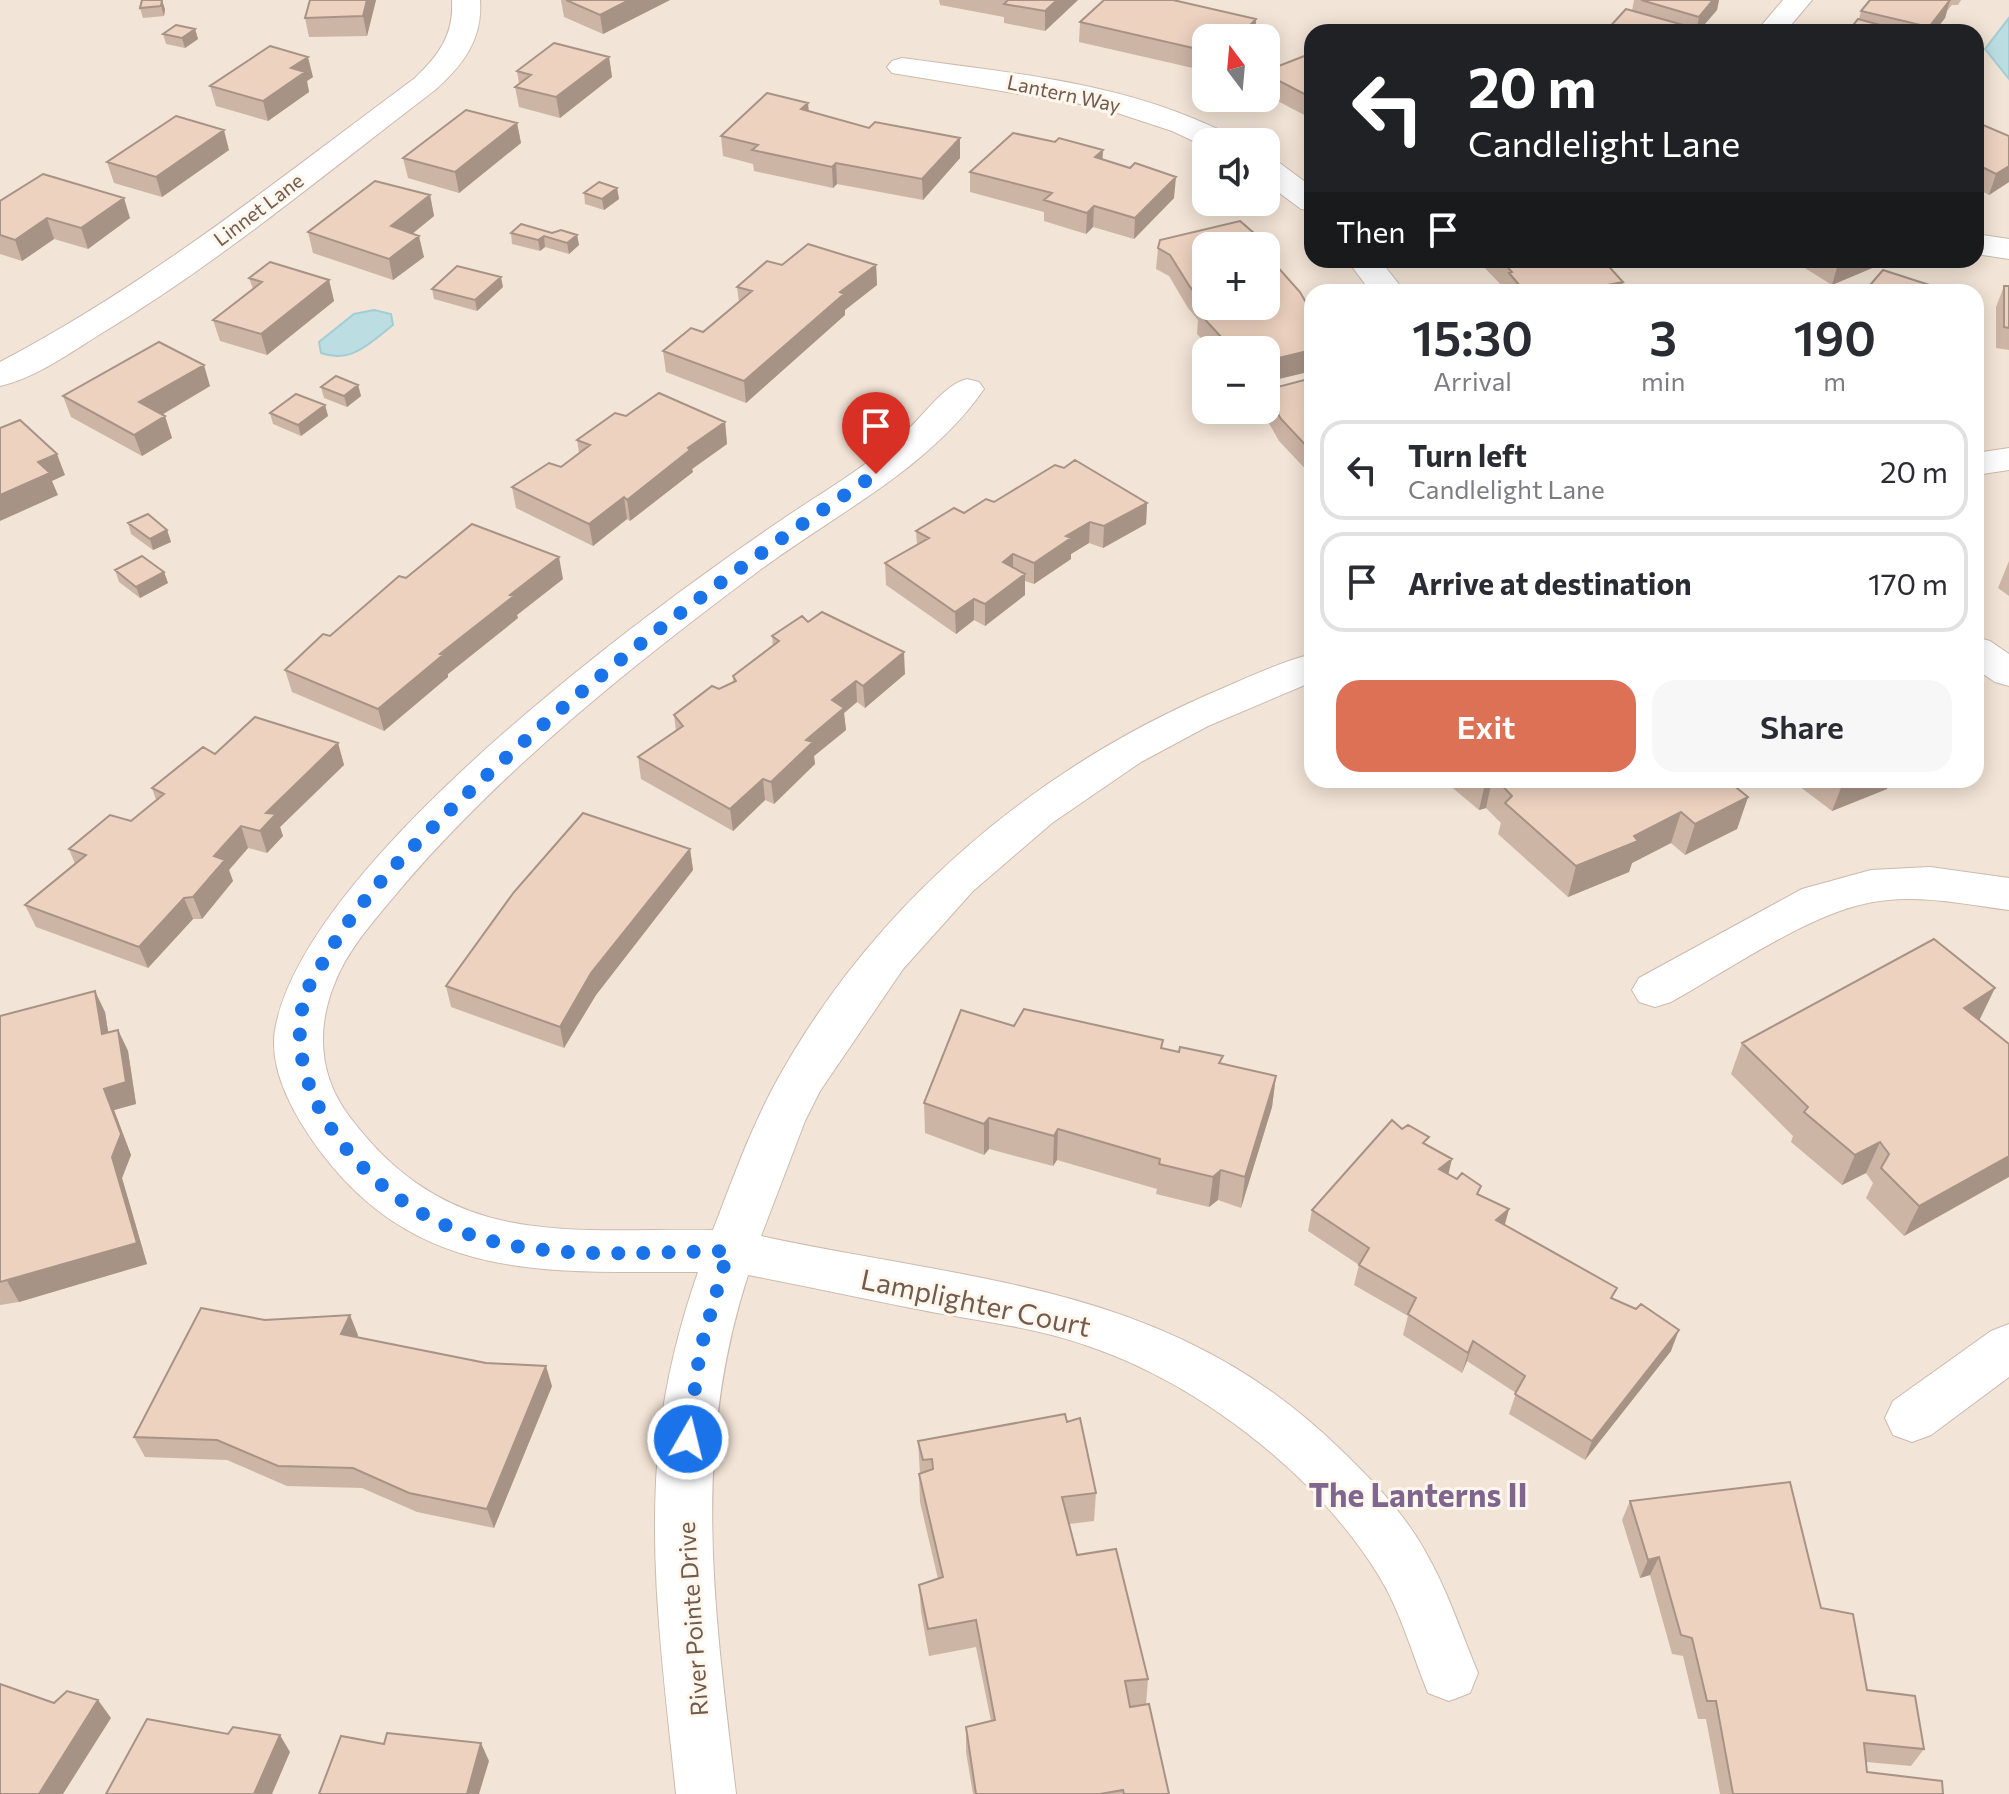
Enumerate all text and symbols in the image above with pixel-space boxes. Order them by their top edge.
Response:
north arrow [1192,24,1280,112]
map controls [1192,24,1280,424]
text: 20 m [1468,51,1596,120]
icon: left [1336,56,1440,160]
street label: Lantern Way [1005,69,1123,117]
text: Candlelight Lane [1468,120,1740,164]
button: sound [1192,128,1280,216]
street label: Linnet Lane [209,168,307,250]
icon: arrive [1421,208,1465,252]
text: Then [1336,212,1405,249]
button: + [1192,232,1280,320]
text: 15:30 [1412,307,1533,366]
text: 3 [1649,307,1677,366]
text: 190 [1793,307,1876,366]
button: − [1192,336,1280,424]
text: Arrival [1433,365,1512,396]
text: min [1641,365,1685,396]
text: m [1823,365,1846,396]
pin [842,392,910,474]
icon: arrive [854,404,898,448]
text: Turn left [1408,436,1527,473]
icon: left [1340,448,1384,492]
text: 20 m [1880,452,1948,489]
text: Candlelight Lane [1408,473,1605,504]
icon: arrive [1340,560,1384,604]
text: Arrive at destination [1408,564,1692,601]
text: 170 m [1868,564,1948,601]
button: Exit [1336,680,1636,772]
button: Share [1652,680,1952,772]
street label: Lamplighter Court [858,1261,1094,1343]
position arrow [646,1397,730,1481]
district label: The Lanterns II [1308,1474,1528,1514]
street label: River Pointe Drive [671,1521,713,1717]

